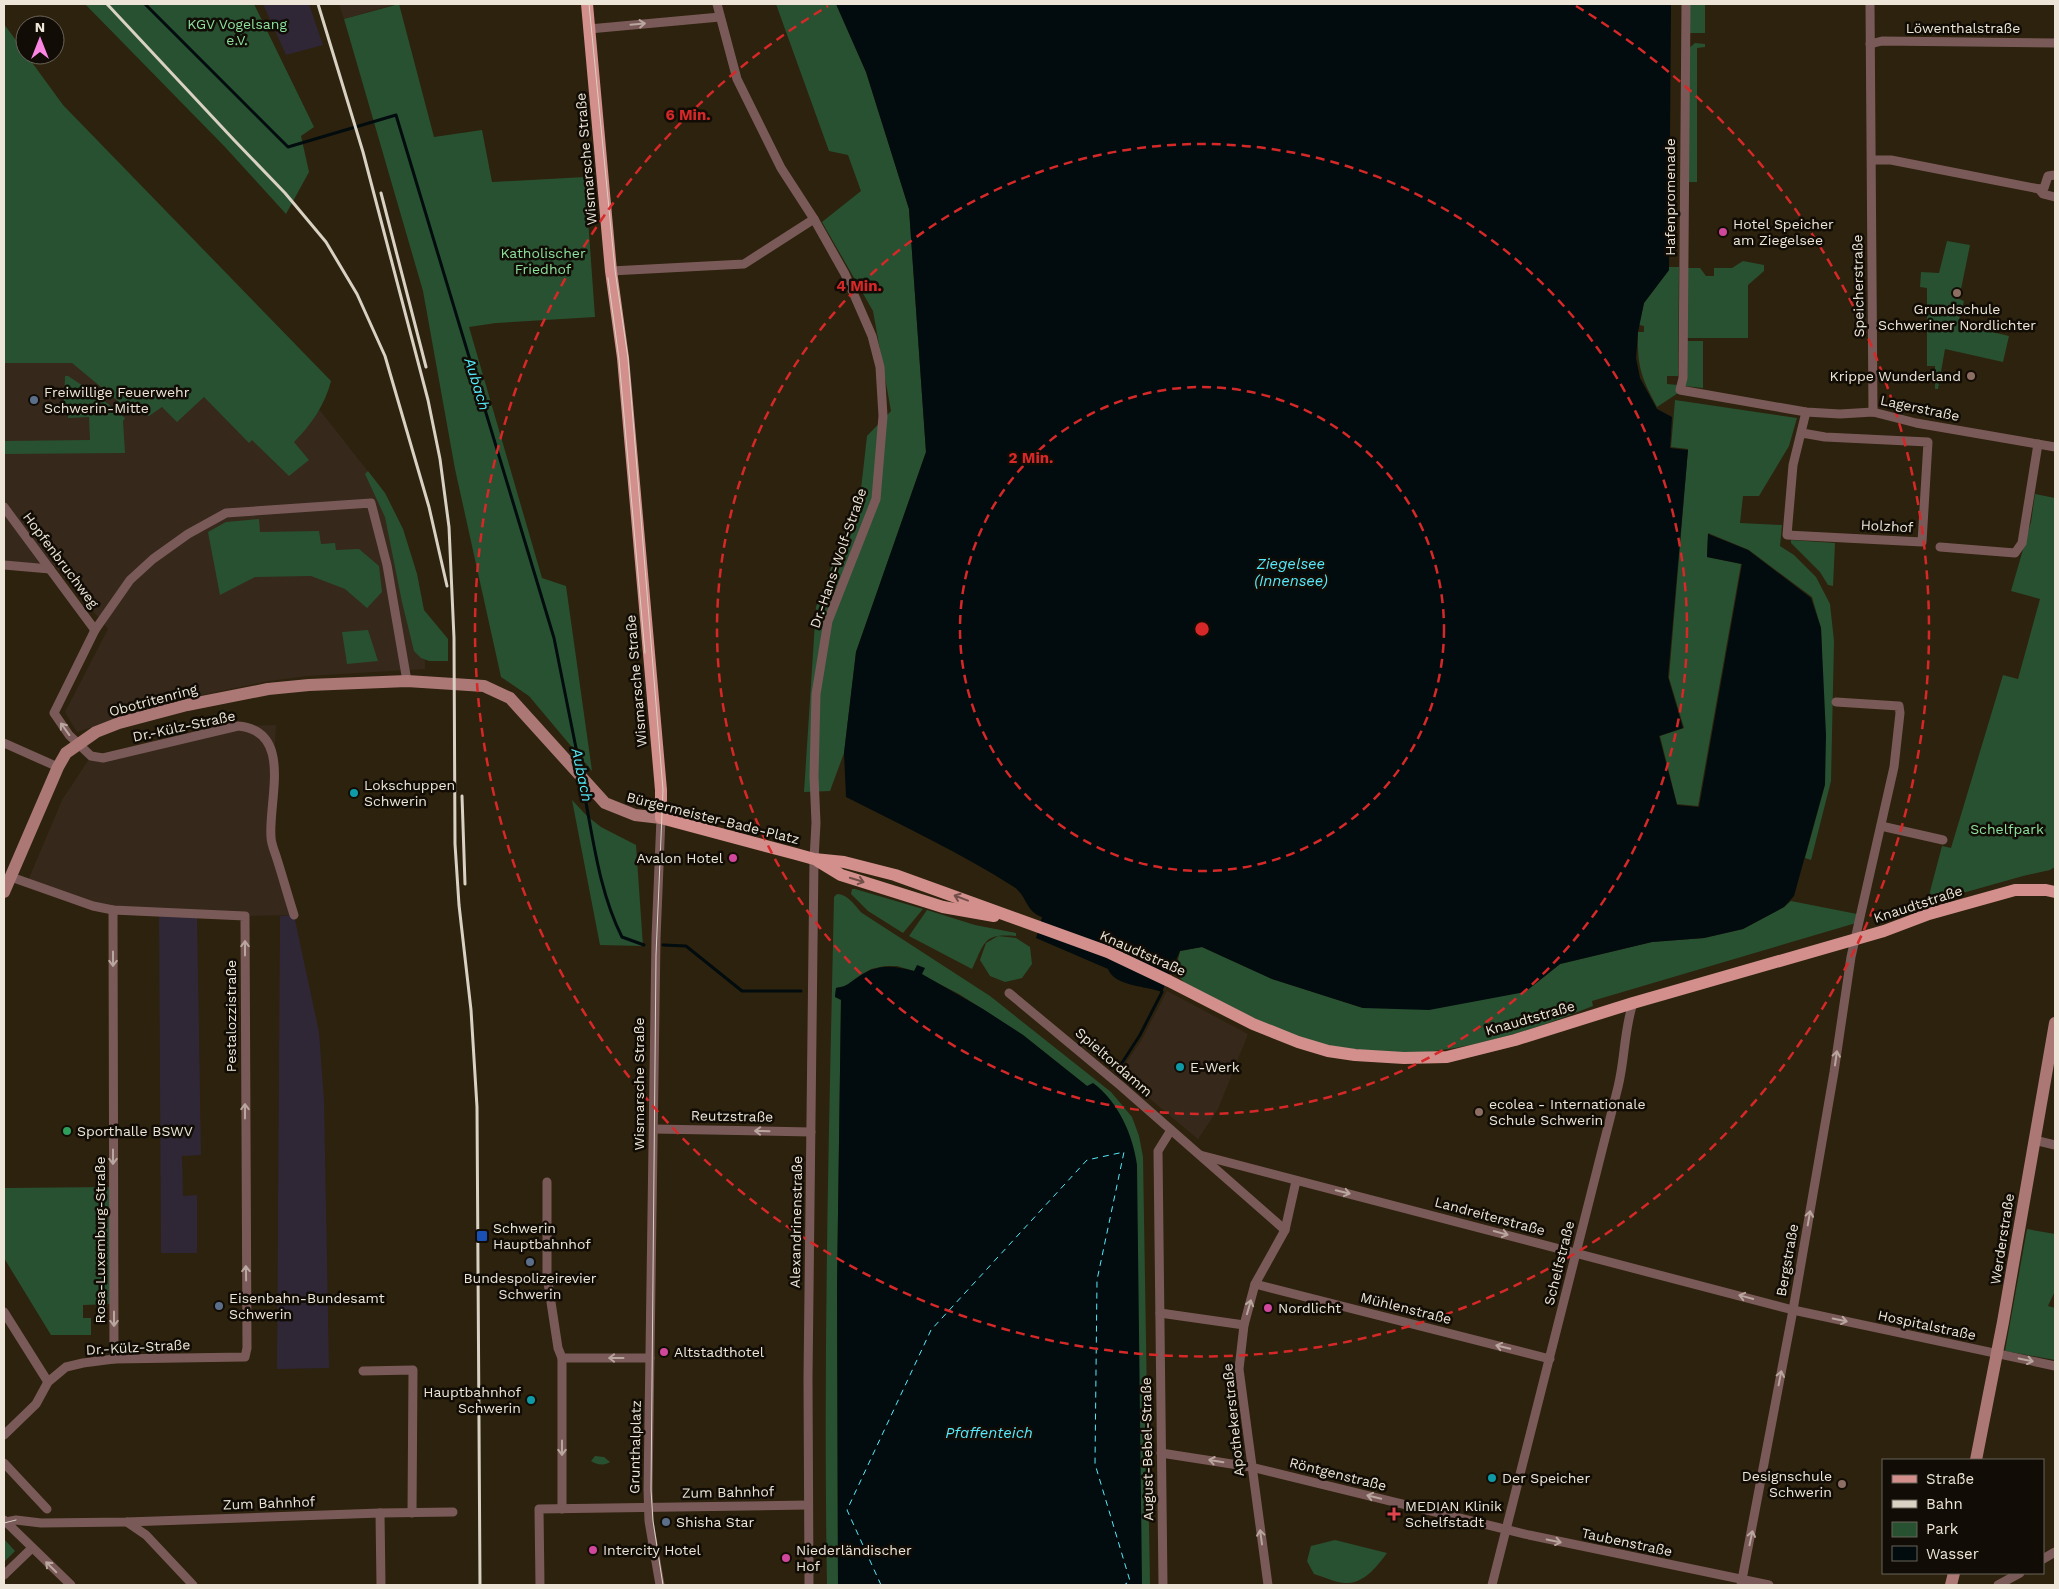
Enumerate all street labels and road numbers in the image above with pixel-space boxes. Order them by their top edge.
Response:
street label: Löwenthalstraße [1906,20,2020,36]
street label: Wismarsche Straße [572,92,600,226]
street label: Hafenpromenade [1662,138,1678,256]
street label: Speicherstraße [1849,234,1867,338]
street label: Lagerstraße [1879,392,1961,424]
street label: Dr.-Hans-Wolf-Straße [806,486,870,630]
street label: Hopfenbruchweg [20,509,103,611]
street label: Holzhof [1860,517,1914,535]
street label: Wismarsche Straße [622,614,650,748]
street label: Obotritenring [107,680,200,719]
street label: Dr.-Külz-Straße [131,707,237,745]
street label: Bürgermeister-Bade-Platz [625,789,801,847]
street label: Knaudtstraße [1872,882,1964,926]
street label: Knaudtstraße [1098,927,1188,979]
street label: Pestalozzistraße [223,960,239,1072]
street label: Knaudtstraße [1483,998,1577,1038]
street label: Wismarsche Straße [631,1018,647,1150]
street label: Spieltordamm [1072,1024,1156,1100]
street label: Reutzstraße [691,1107,773,1125]
street label: Rosa-Luxemburg-Straße [92,1156,108,1324]
street label: Alexandrinenstraße [787,1156,805,1288]
street label: Werderstraße [1987,1192,2017,1286]
street label: Landreiterstraße [1433,1194,1547,1238]
street label: Schelfstraße [1541,1219,1577,1307]
street label: Bergstraße [1773,1222,1801,1298]
street label: Mühlenstraße [1359,1289,1453,1327]
street label: Hospitalstraße [1876,1307,1978,1343]
street label: Dr.-Külz-Straße [85,1336,191,1358]
street label: Apothekerstraße [1219,1363,1247,1477]
street label: August-Bebel-Straße [1138,1377,1156,1521]
street label: Grunthalplatz [626,1400,644,1494]
street label: Röntgenstraße [1288,1454,1388,1494]
street label: Zum Bahnhof [682,1483,775,1501]
street label: Zum Bahnhof [223,1493,316,1513]
street label: Taubenstraße [1580,1525,1674,1559]

